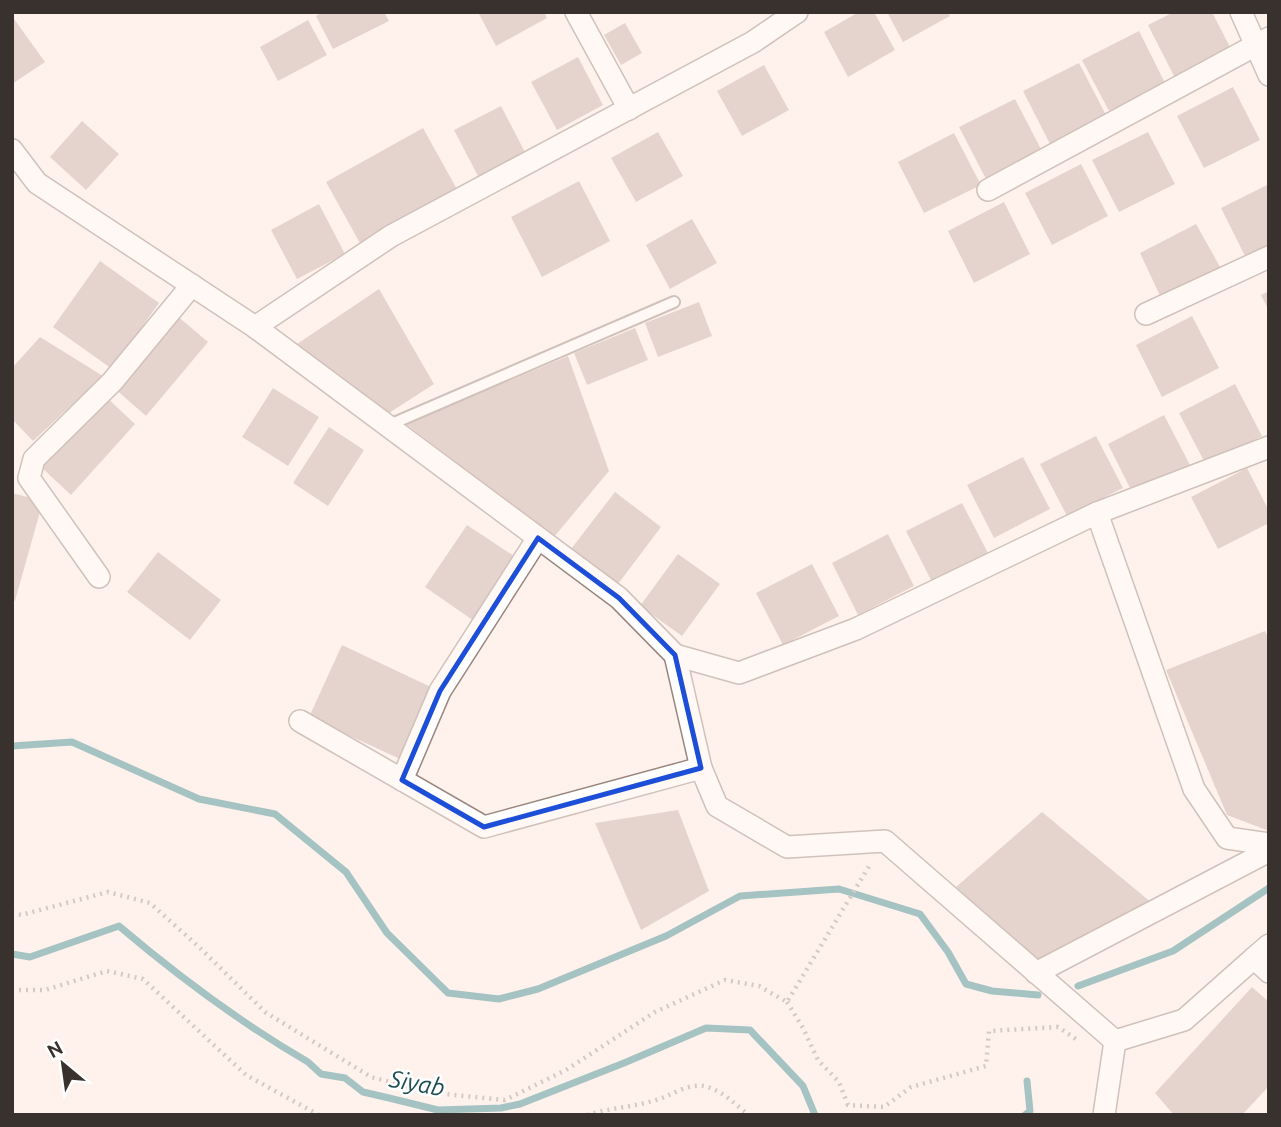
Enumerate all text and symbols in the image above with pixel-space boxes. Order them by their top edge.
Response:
north arrow [28,1029,98,1099]
text: N [43,1036,66,1062]
water label: Siyab [386,1065,447,1101]

